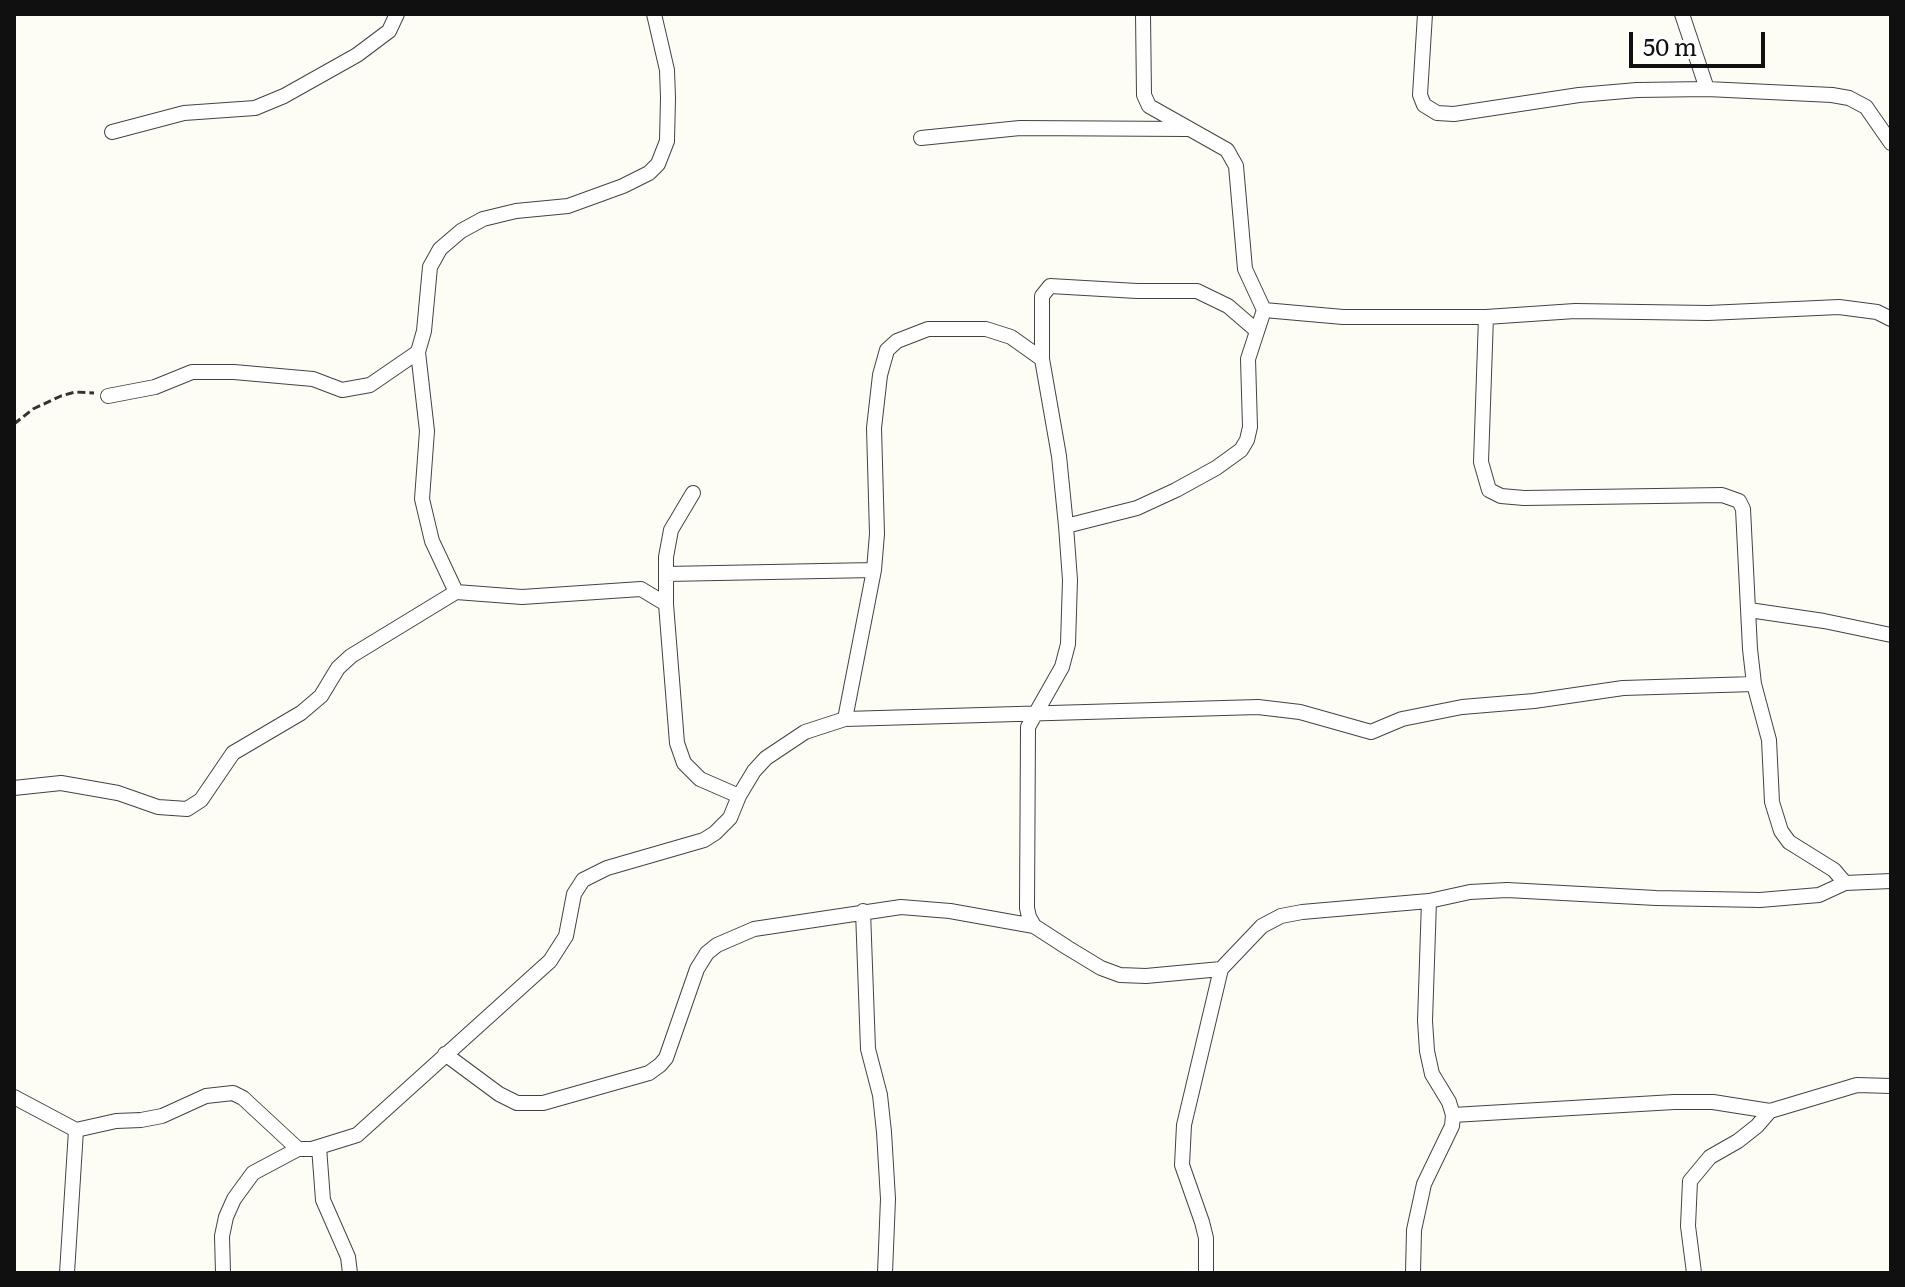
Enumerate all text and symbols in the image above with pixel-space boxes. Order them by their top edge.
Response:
scale bar [1633,16,1769,66]
text: 50 m [1643,28,1697,63]

